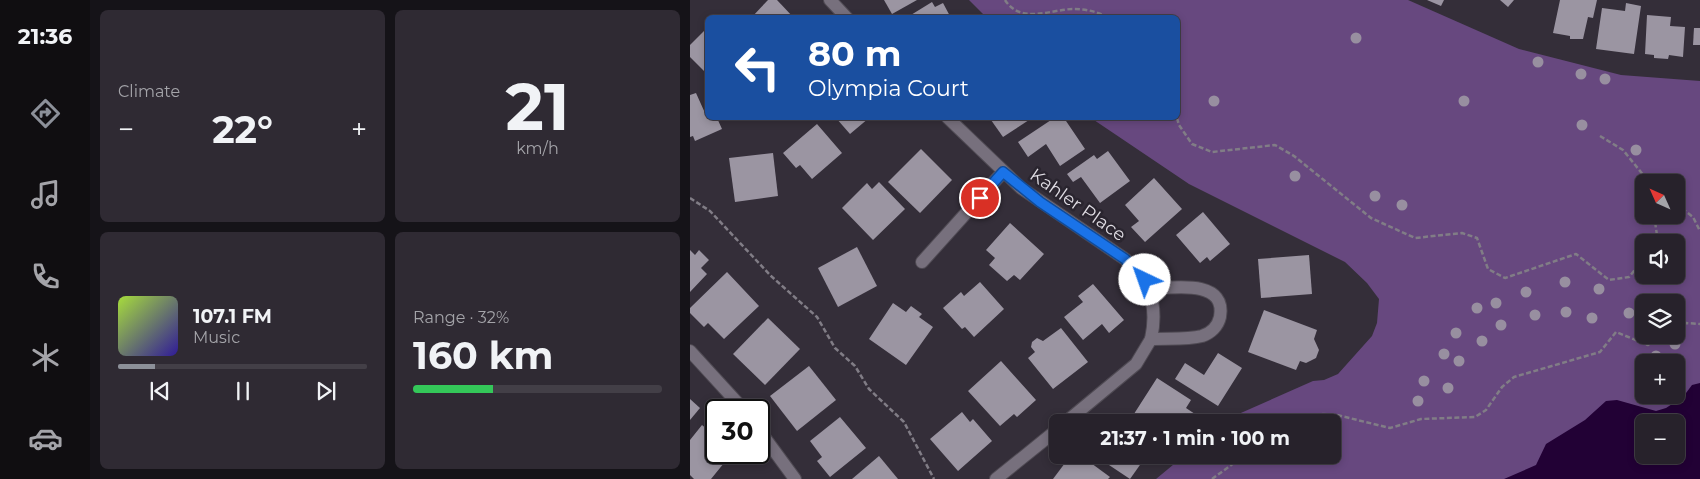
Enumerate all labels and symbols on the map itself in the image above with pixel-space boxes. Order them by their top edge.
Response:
street label: Kahler Place [1026,164,1130,246]
north arrow [1635,174,1685,224]
pin [959,177,1001,219]
position arrow [1118,253,1170,305]
speed limit sign: 30 [705,399,770,464]

